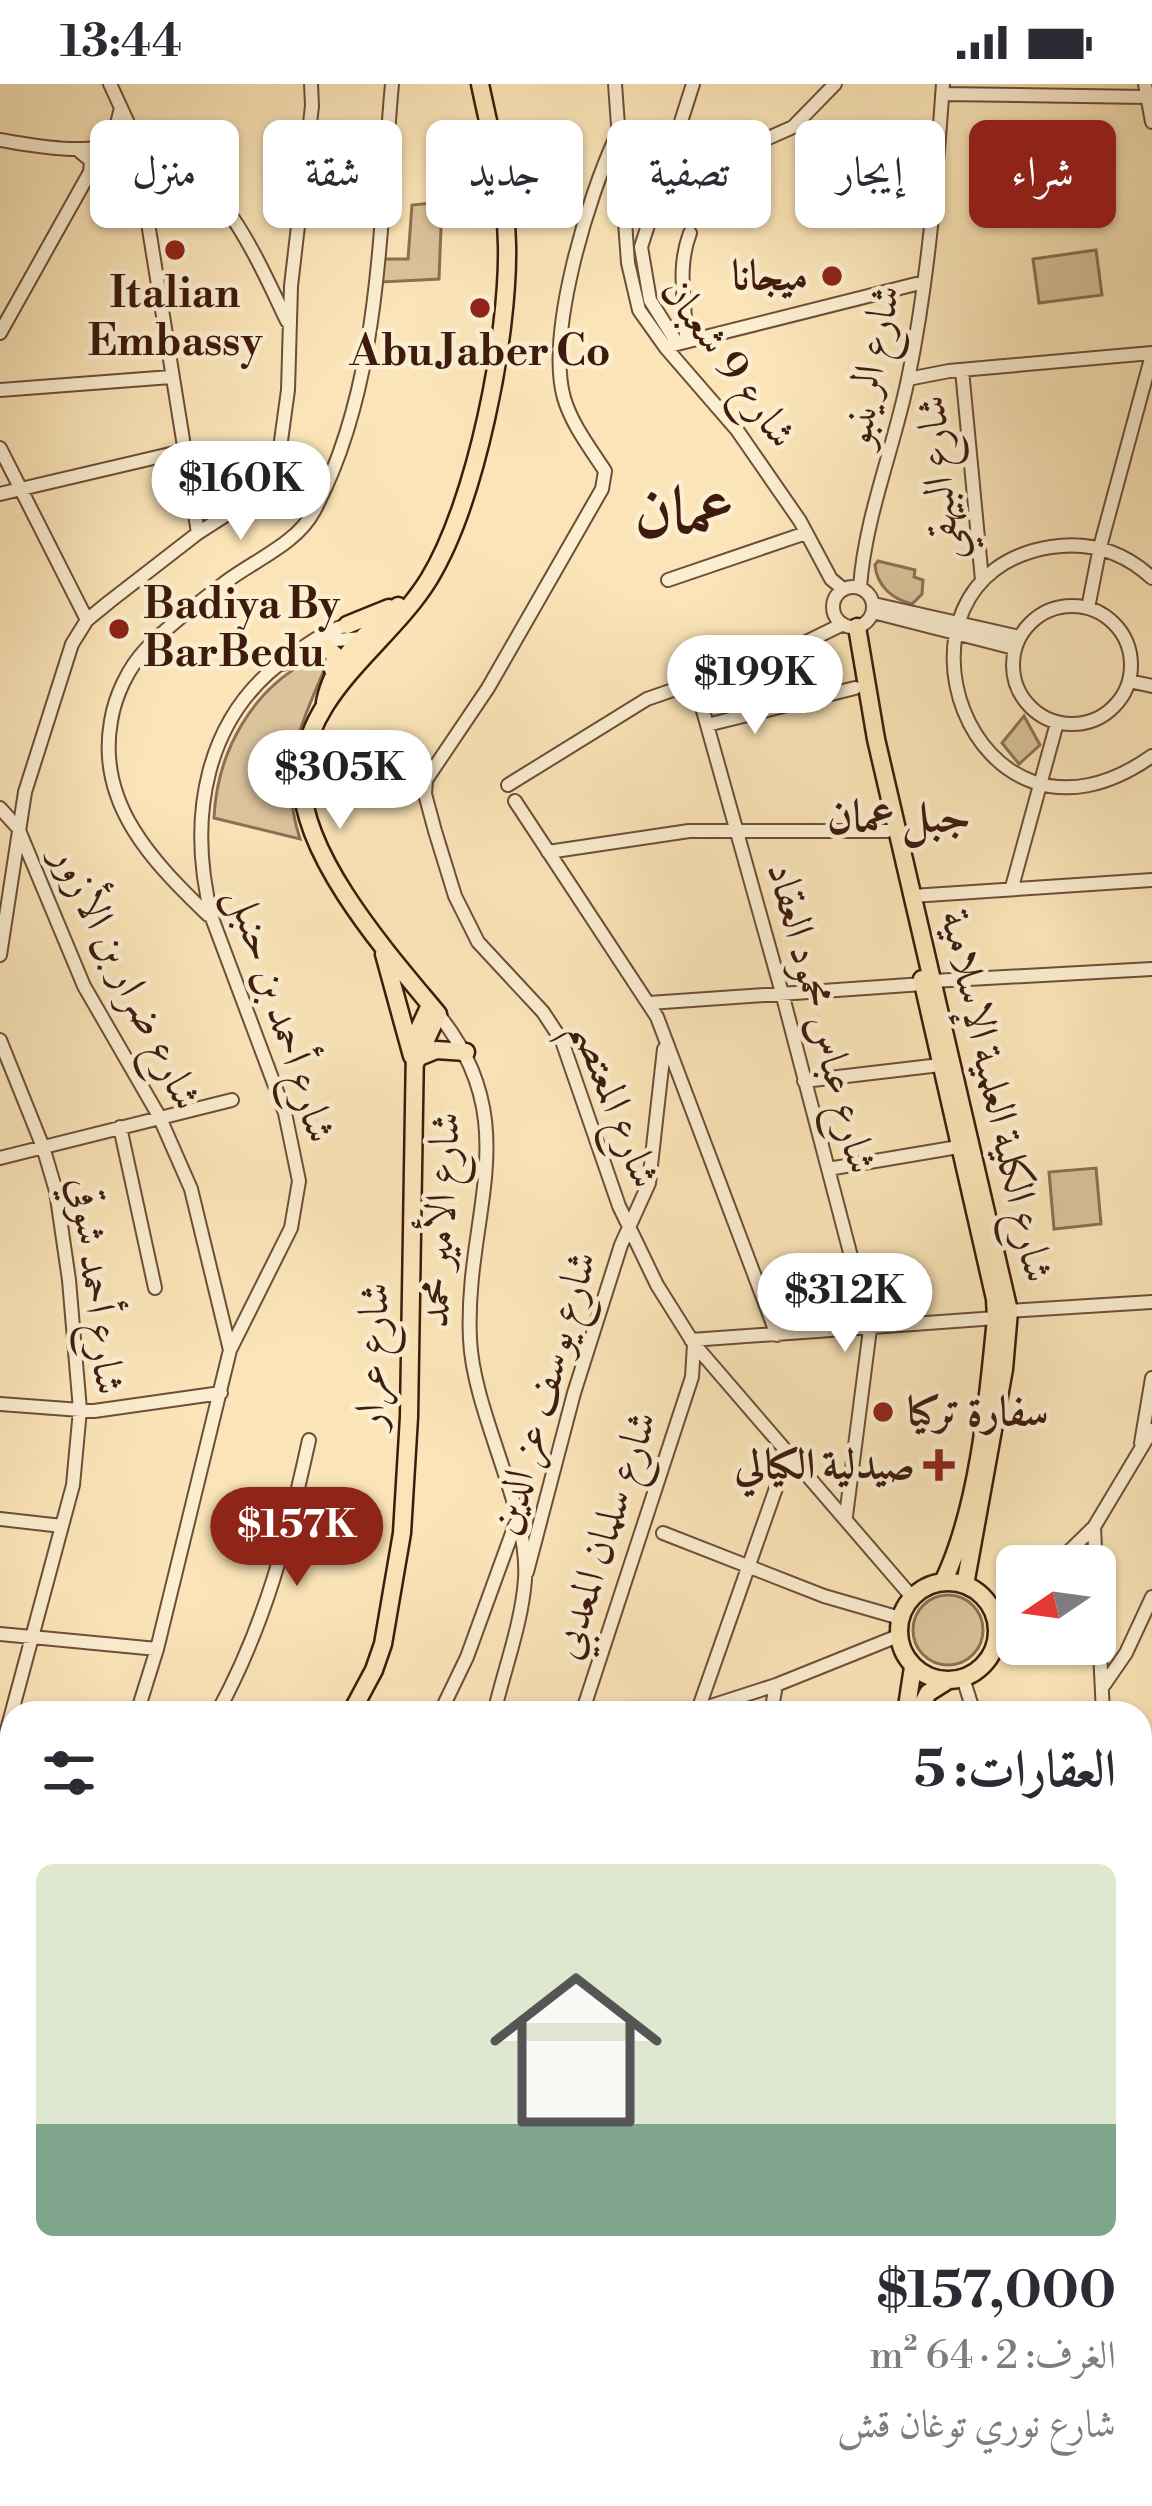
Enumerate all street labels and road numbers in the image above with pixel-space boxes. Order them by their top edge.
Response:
street label: شارع 9 شعبان [642,267,808,463]
street label: شارع الرينبو [830,281,921,457]
street label: شارع البيهقي [905,392,985,563]
street label: شارع ضرار بن الأزور [31,832,216,1122]
street label: شارع عباس محمود العقاد [747,856,888,1182]
street label: شارع أحمد بن حنبل [208,879,351,1152]
street label: شارع الكلية العلمية الإسلامية [921,904,1065,1289]
street label: شارع المعتصم [547,1012,671,1200]
street label: شارع الأمير محمد [406,1111,480,1330]
street label: شارع أحمد شوقي [49,1174,140,1399]
street label: شارع يوسف عز الدين [478,1245,617,1543]
street label: شارع عرار [344,1281,409,1435]
street label: شارع سلمان المعدبي [540,1404,677,1668]

